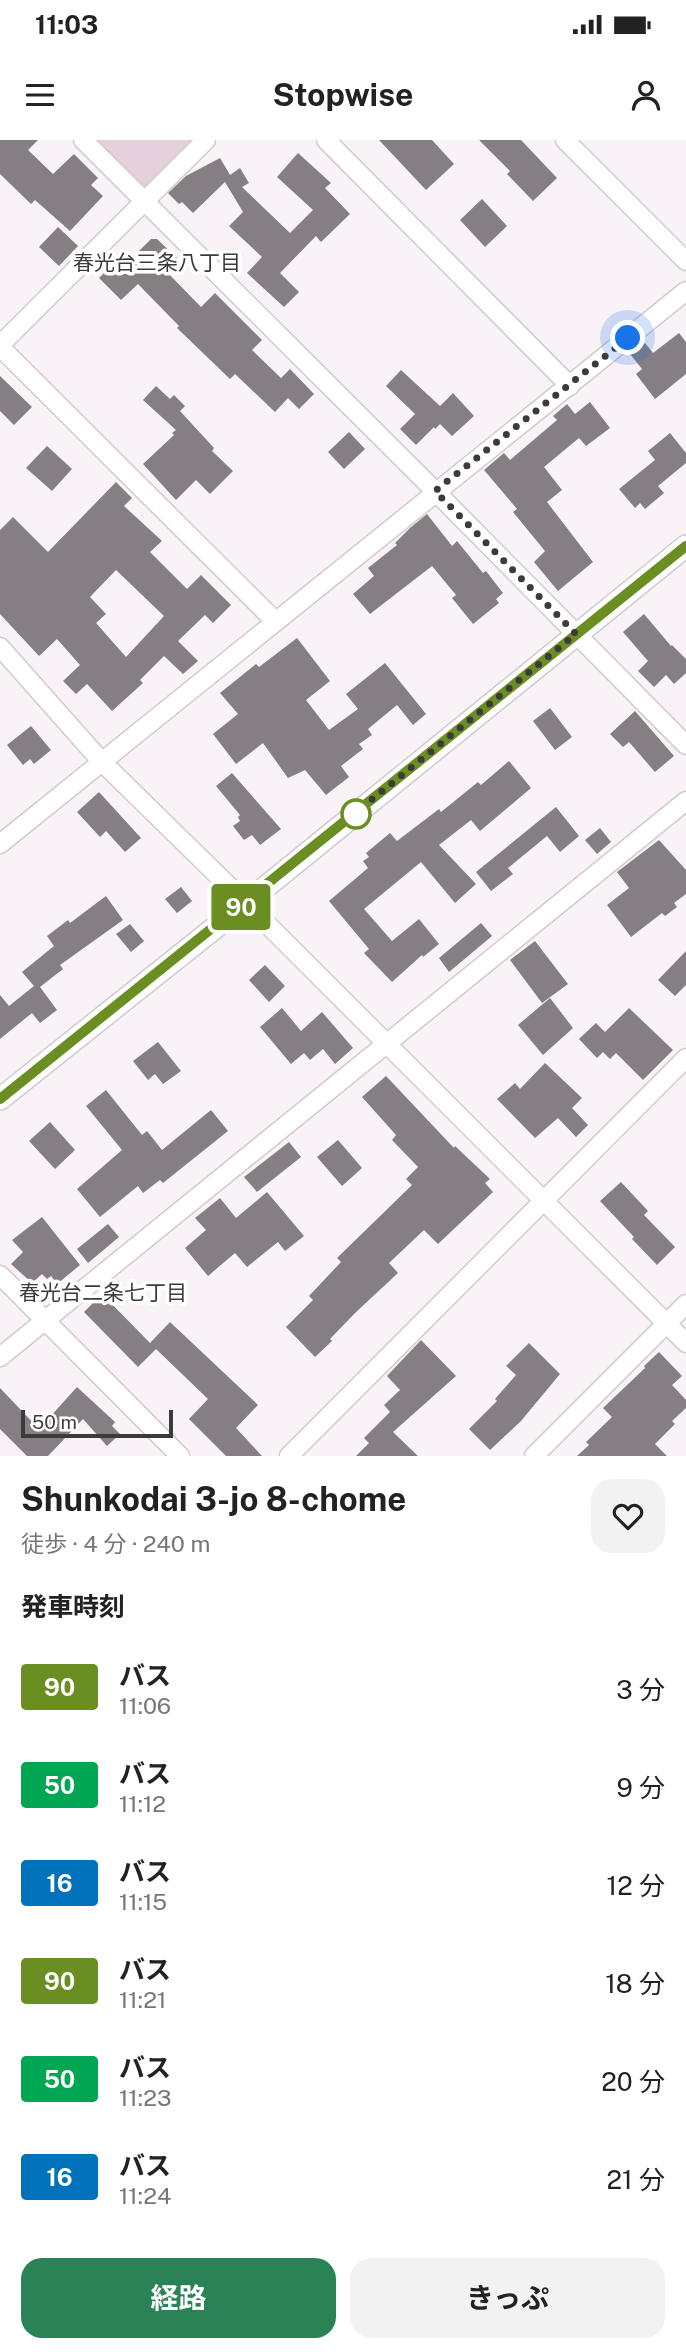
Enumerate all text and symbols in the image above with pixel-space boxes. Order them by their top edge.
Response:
text: 11:03 [35,9,98,40]
icon: menu [21,76,59,114]
text: Stopwise [273,76,413,113]
icon: person [627,76,665,114]
district label: 春光台三条八丁目 [73,250,241,275]
your location [610,320,645,355]
unlabelled marker [341,799,371,829]
line badge: 90 [210,884,272,930]
text: 90 [225,893,257,921]
district label: 春光台二条七丁目 [19,1280,187,1305]
scale bar [21,1407,173,1439]
text: 50 m [32,1411,77,1433]
button: heart [591,1479,665,1553]
text: Shunkodai 3-jo 8-chome [21,1480,406,1518]
text: 徒歩 · 4 分 · 240 m [21,1530,210,1557]
text: 発車時刻 [21,1591,125,1622]
text: バス [119,1660,171,1691]
text: 90 [44,1673,75,1701]
text: 3 分 [616,1674,665,1705]
text: 11:06 [119,1692,171,1719]
text: バス [119,1758,171,1789]
text: 50 [44,1771,75,1799]
text: 9 分 [616,1772,665,1803]
text: 11:12 [119,1790,166,1817]
text: バス [119,1856,171,1887]
text: 16 [46,1869,73,1897]
text: 12 分 [607,1870,665,1901]
text: 11:15 [119,1888,167,1915]
text: バス [119,1954,171,1985]
text: 90 [44,1967,75,1995]
text: 18 分 [605,1968,665,1999]
text: 11:21 [119,1986,166,2013]
text: バス [119,2052,171,2083]
text: 50 [44,2065,75,2093]
text: 20 分 [601,2066,665,2097]
text: 11:23 [119,2084,172,2111]
text: バス [119,2150,171,2181]
text: 16 [46,2163,73,2191]
text: 21 分 [607,2164,665,2195]
text: 11:24 [119,2182,172,2209]
button: 経路 [21,2258,336,2338]
button: きっぷ [350,2258,665,2338]

